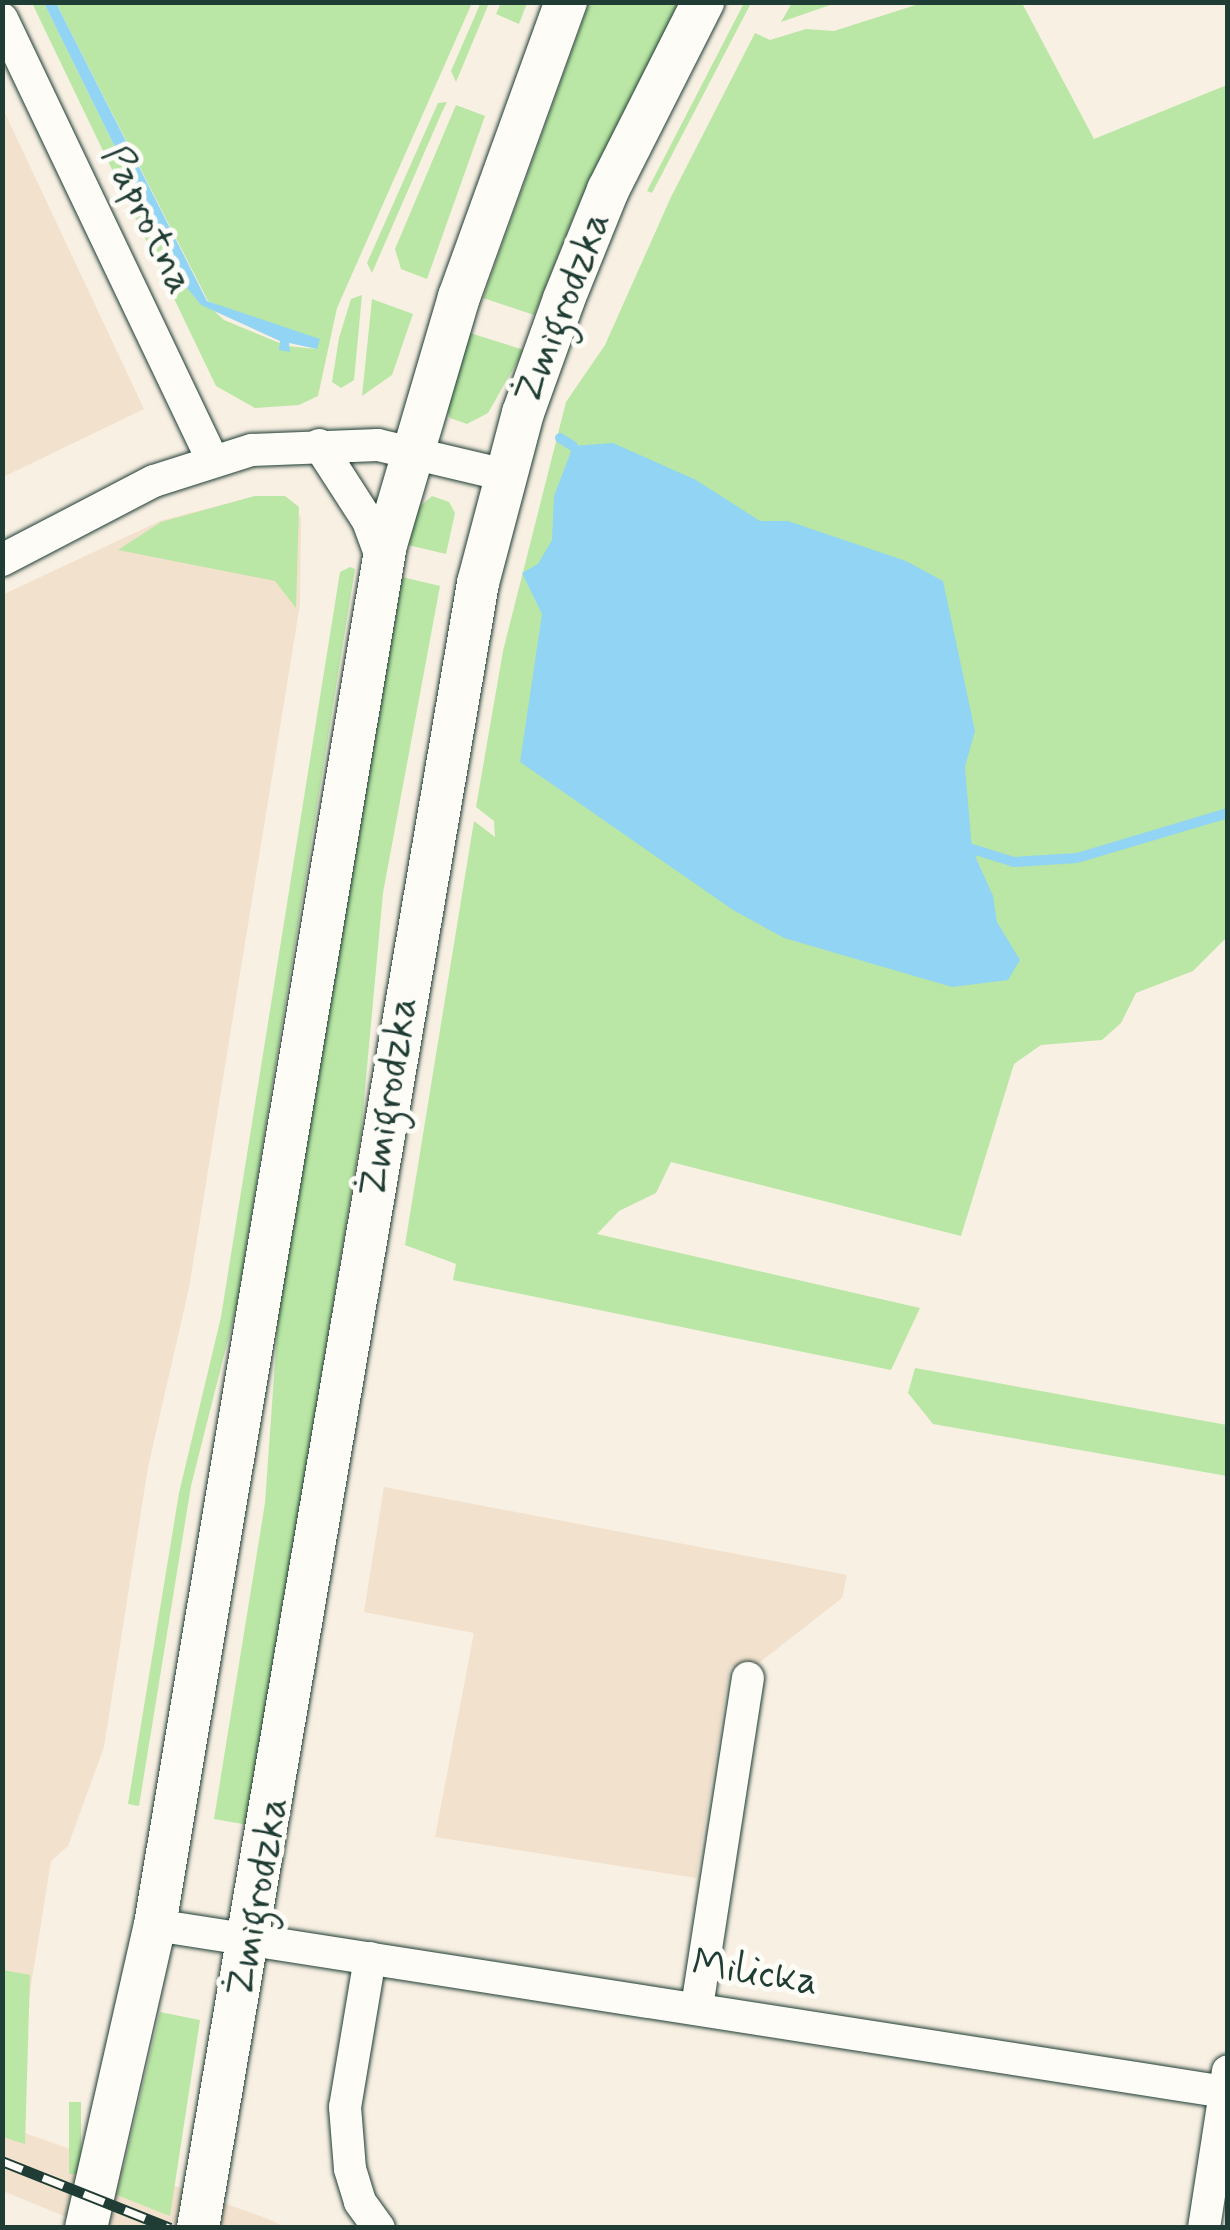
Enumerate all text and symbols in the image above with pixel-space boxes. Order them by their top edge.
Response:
street label: Paprotna [91,138,203,302]
street label: Żmigrodzka [504,205,622,411]
street label: Żmigrodzka [349,993,429,1201]
street label: Żmigrodzka [217,1793,299,2001]
street label: Milicka [689,1939,821,2007]

